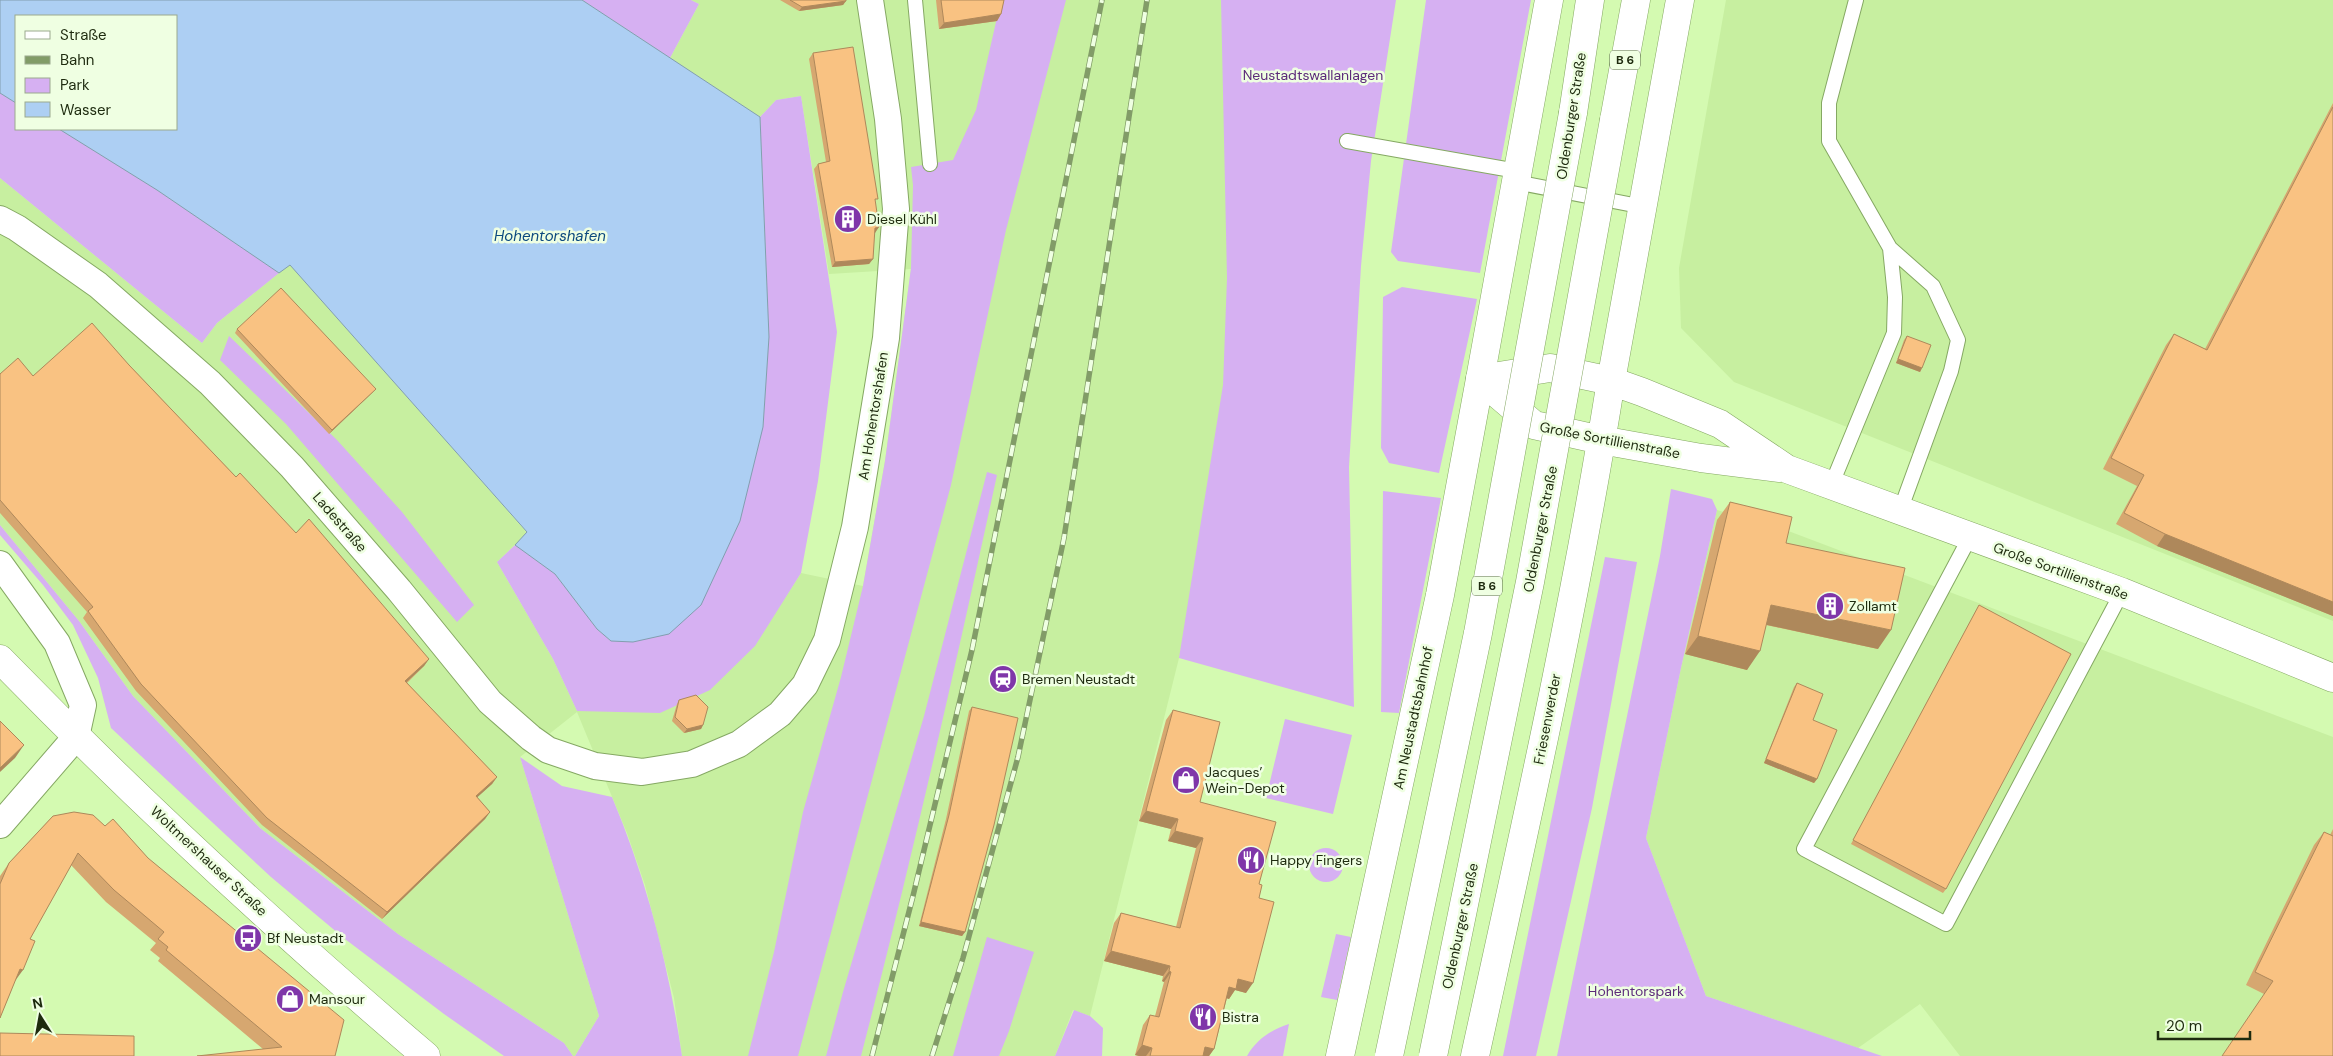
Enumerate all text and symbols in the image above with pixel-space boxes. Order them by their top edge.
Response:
legend [15,15,178,130]
text: Straße [60,25,107,45]
text: Bahn [60,50,94,70]
road number: B 6 [1610,50,1640,70]
street label: Oldenburger Straße [1552,51,1590,181]
park label: Neustadtswallanlagen [1243,66,1383,84]
text: Park [60,75,90,95]
text: Wasser [60,100,112,120]
building icon: Diesel Kühl [833,204,863,234]
place label: Diesel Kühl [867,210,937,228]
water label: Hohentorshafen [494,226,606,246]
street label: Am Hohentorshafen [854,351,892,481]
street label: Große Sortillienstraße [1538,418,1682,462]
street label: Oldenburger Straße [1519,464,1561,594]
street label: Ladestraße [309,488,371,556]
street label: Große Sortillienstraße [1991,538,2131,604]
road number: B 6 [1472,576,1502,596]
building icon: Zollamt [1815,591,1845,621]
place label: Zollamt [1849,597,1897,615]
street label: Am Neustadtsbahnhof [1389,645,1437,791]
station icon: Bremen Neustadt [988,664,1018,694]
place label: Bremen Neustadt [1022,670,1135,688]
street label: Friesenwerder [1529,672,1565,766]
place label: Jacques’ Wein-Depot [1205,763,1285,797]
shop icon: Jacques’ Wein-Depot [1171,765,1201,795]
street label: Woltmershauser Straße [147,802,271,920]
restaurant icon: Happy Fingers [1236,845,1266,875]
place label: Happy Fingers [1270,851,1362,869]
street label: Oldenburger Straße [1438,861,1482,991]
bus stop icon: Bf Neustadt [233,923,263,953]
place label: Bf Neustadt [267,929,344,947]
park label: Hohentorspark [1588,982,1684,1000]
shop icon: Mansour [275,984,305,1014]
place label: Mansour [309,990,365,1008]
north arrow [15,991,65,1041]
text: N [31,993,44,1013]
restaurant icon: Bistra [1188,1002,1218,1032]
place label: Bistra [1222,1008,1259,1026]
scale bar [2158,1008,2250,1040]
text: 20 m [2166,1016,2202,1036]

